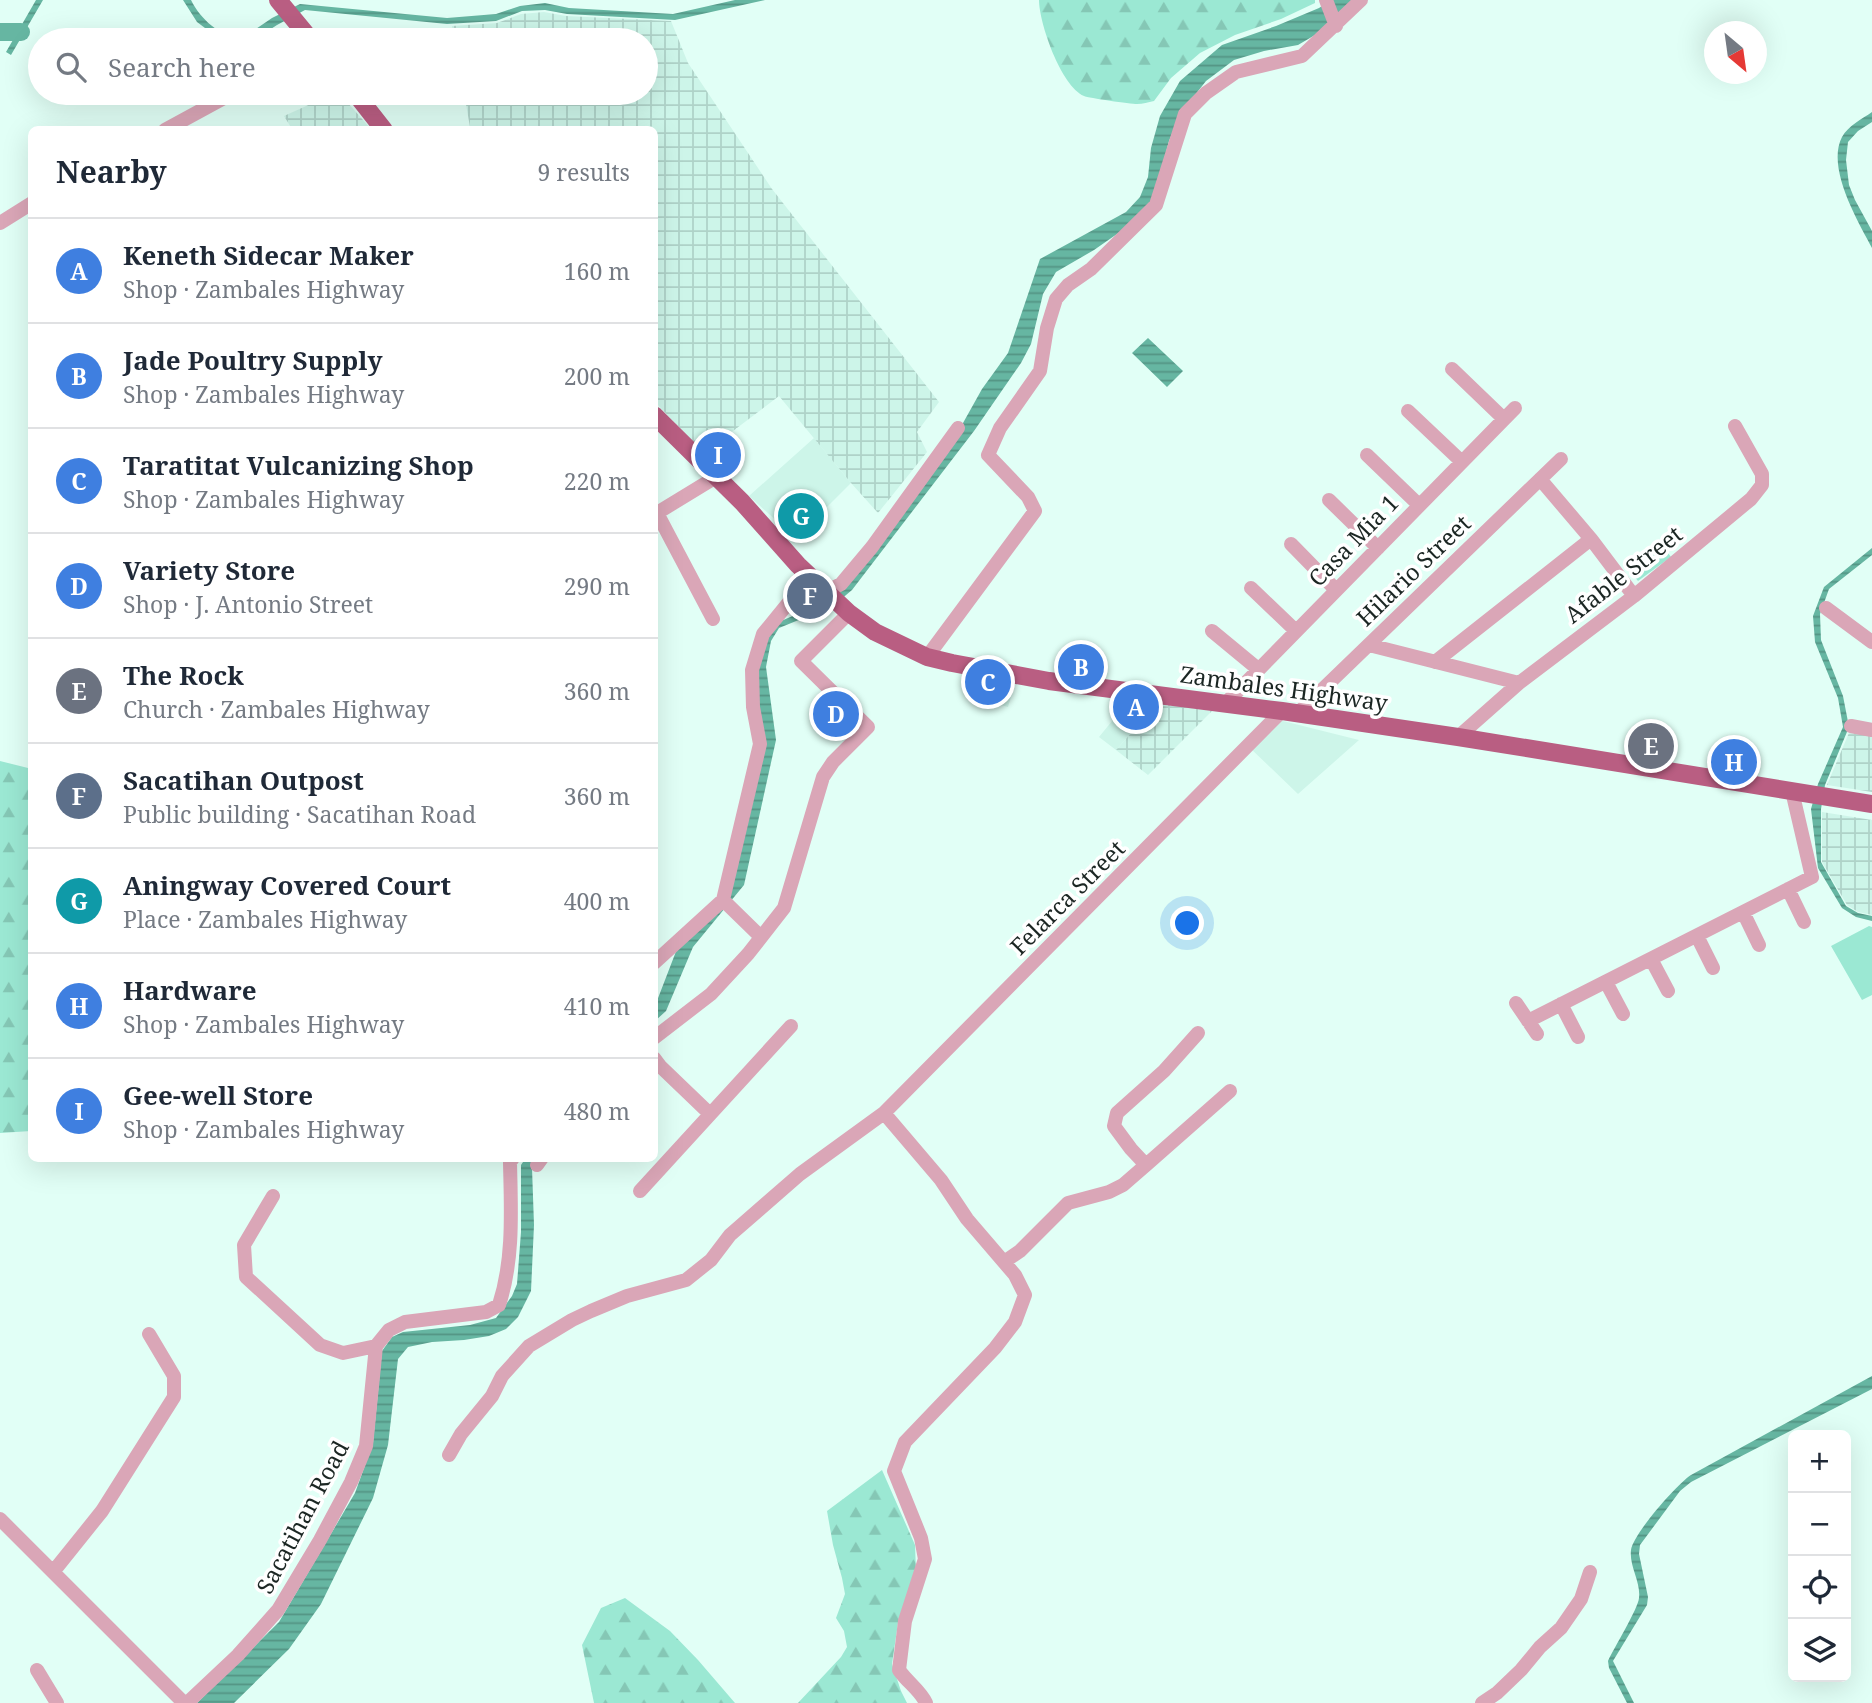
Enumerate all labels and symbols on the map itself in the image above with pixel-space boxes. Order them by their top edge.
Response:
north arrow [1704,21,1767,84]
pin: I [695,429,741,481]
street label: Casa Mia 1 [1301,487,1405,593]
pin: G [778,490,824,542]
street label: Hilario Street [1349,507,1477,633]
street label: Afable Street [1557,518,1689,630]
pin: F [787,570,833,622]
pin: B [1058,641,1104,693]
pin: C [965,656,1011,708]
street label: Zambales Highway [1178,658,1390,718]
pin: A [1113,681,1159,733]
pin: D [813,688,859,740]
pin: E [1628,720,1674,772]
pin: H [1711,736,1757,788]
street label: Felarca Street [1003,833,1131,961]
your location [1170,906,1204,940]
street label: Sacatihan Road [248,1435,356,1599]

